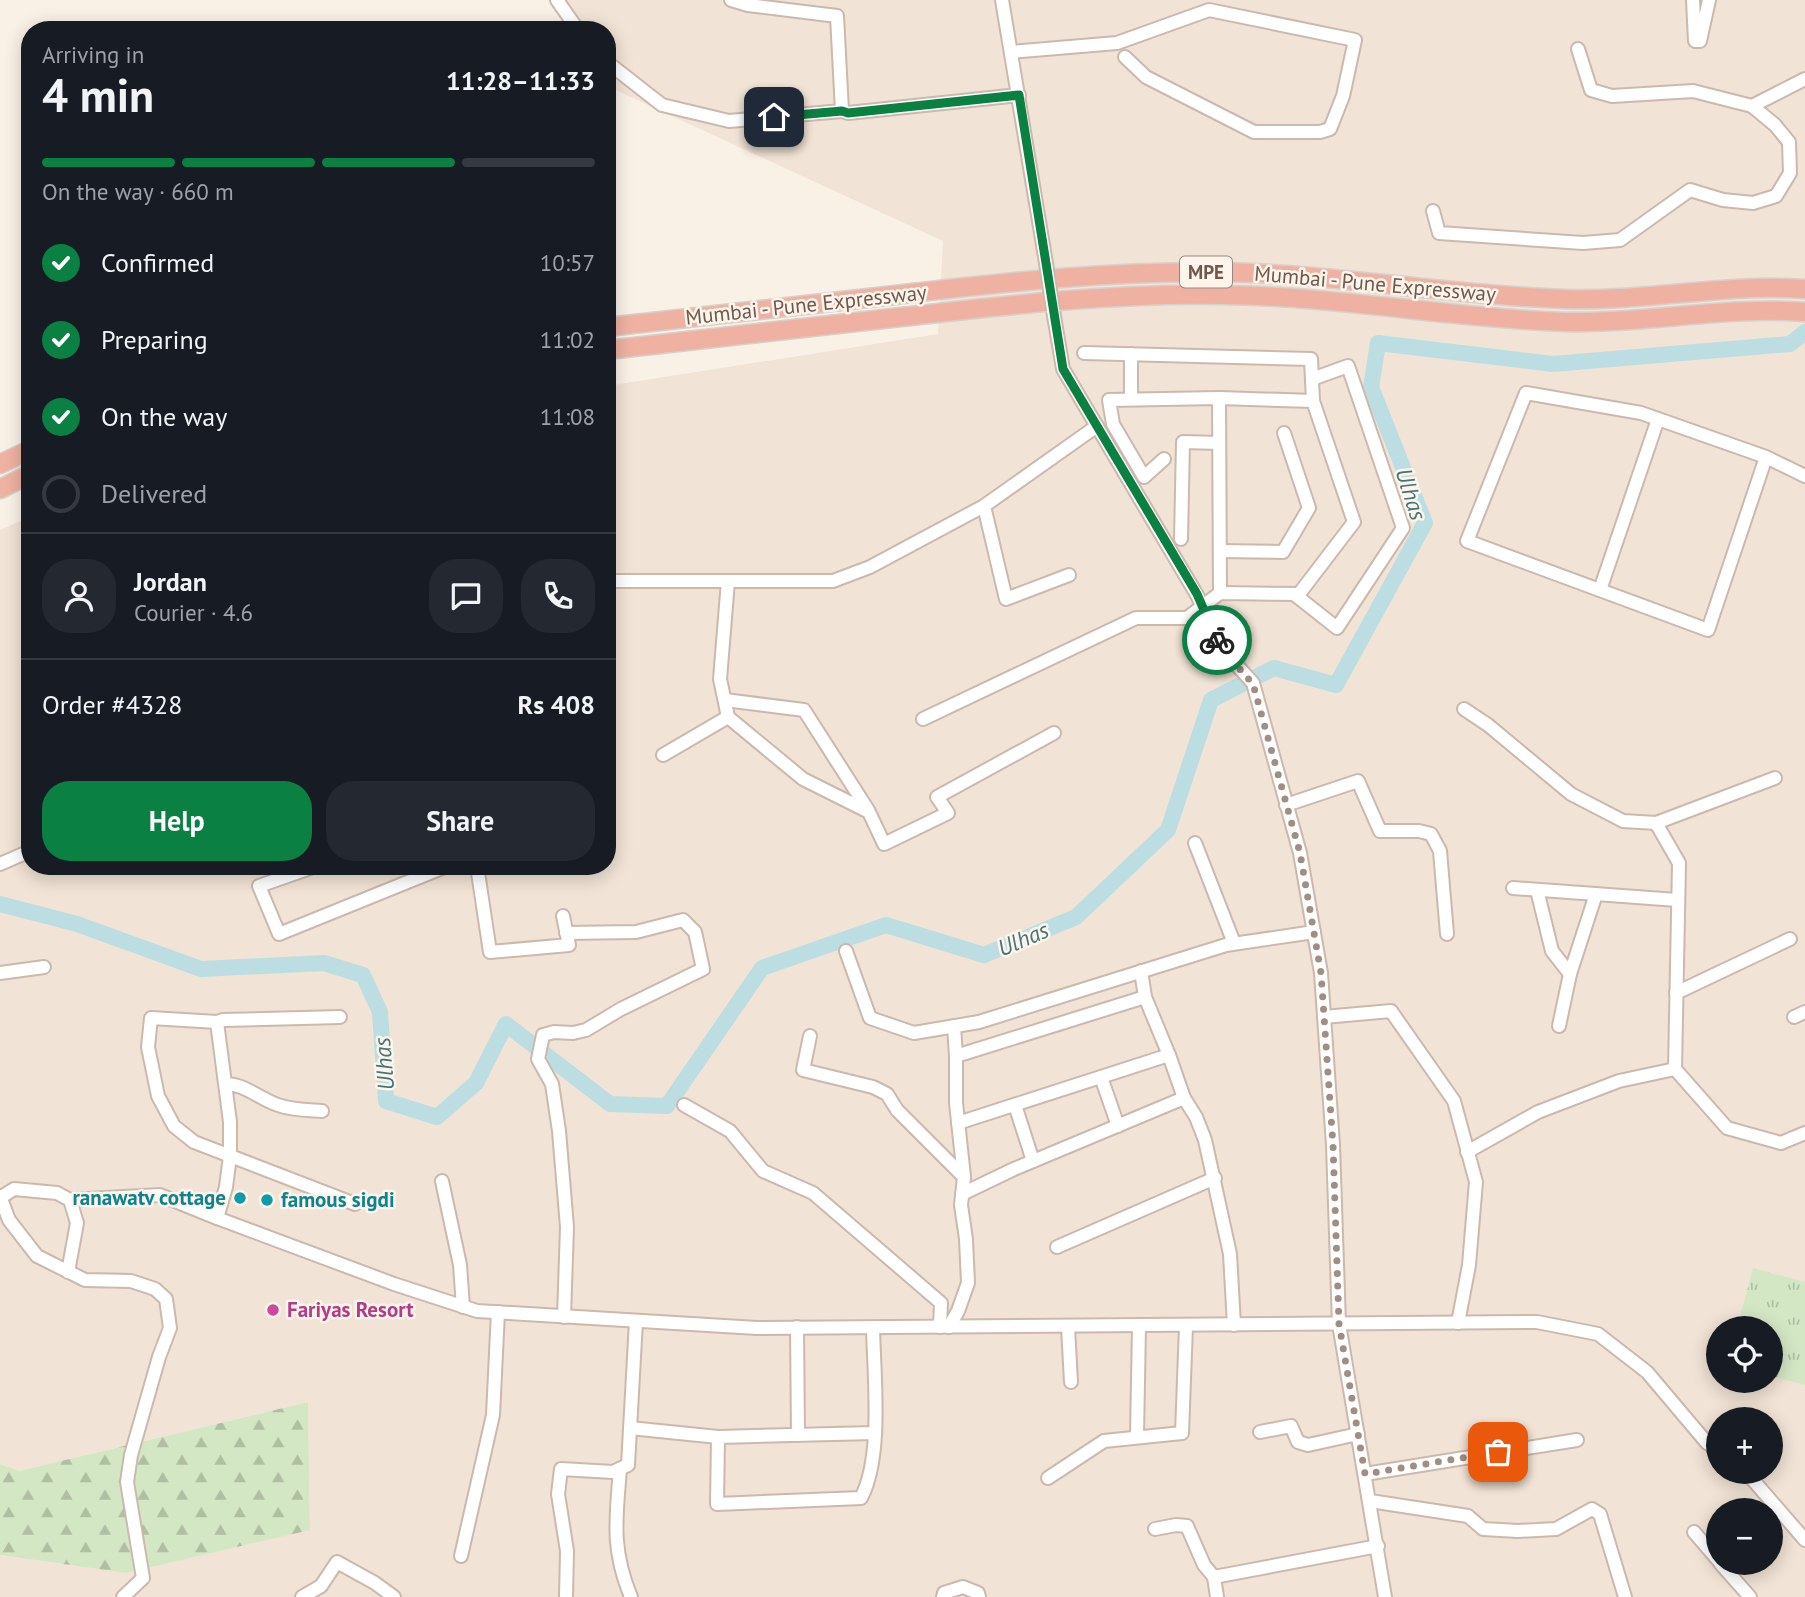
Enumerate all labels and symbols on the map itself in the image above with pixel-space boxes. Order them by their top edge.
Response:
pin [744,87,804,147]
road number: MPE [1180,256,1232,288]
street label: Mumbai - Pune Expressway [1253,259,1497,308]
street label: Mumbai - Pune Expressway [684,278,928,331]
water label: Ulhas [1390,464,1434,524]
courier [1182,605,1252,675]
water label: Ulhas [993,915,1054,962]
water label: Ulhas [367,1036,400,1092]
place label: ranawatv cottage [73,1184,226,1211]
place label: famous sigdi [281,1186,395,1213]
marker: ranawatv cottage [232,1190,248,1206]
marker: famous sigdi [259,1192,275,1208]
place label: Fariyas Resort [287,1296,414,1323]
marker: Fariyas Resort [265,1302,281,1318]
pin [1468,1422,1528,1482]

